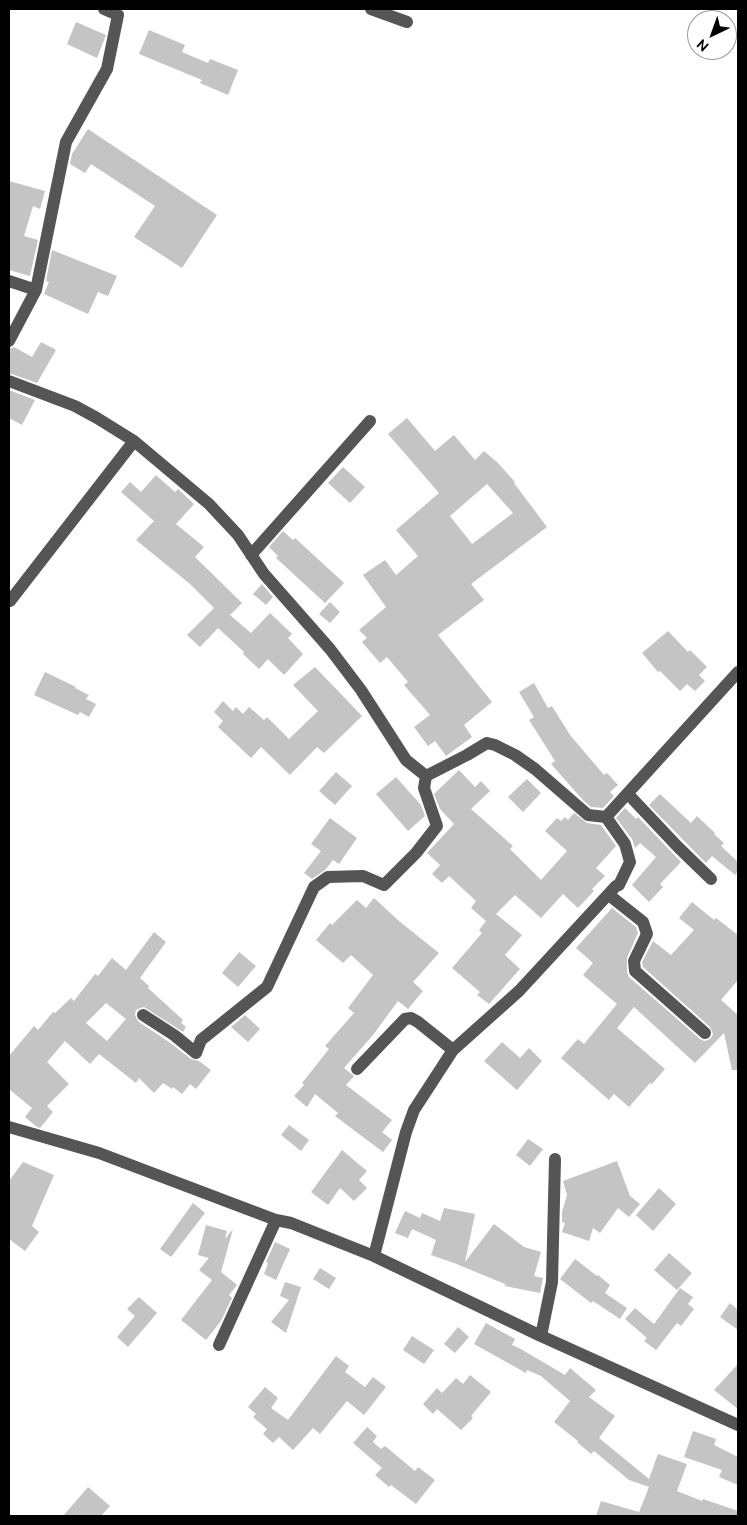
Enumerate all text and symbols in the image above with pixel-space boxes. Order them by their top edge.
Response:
north arrow [687,10,737,60]
text: N [693,36,712,55]

